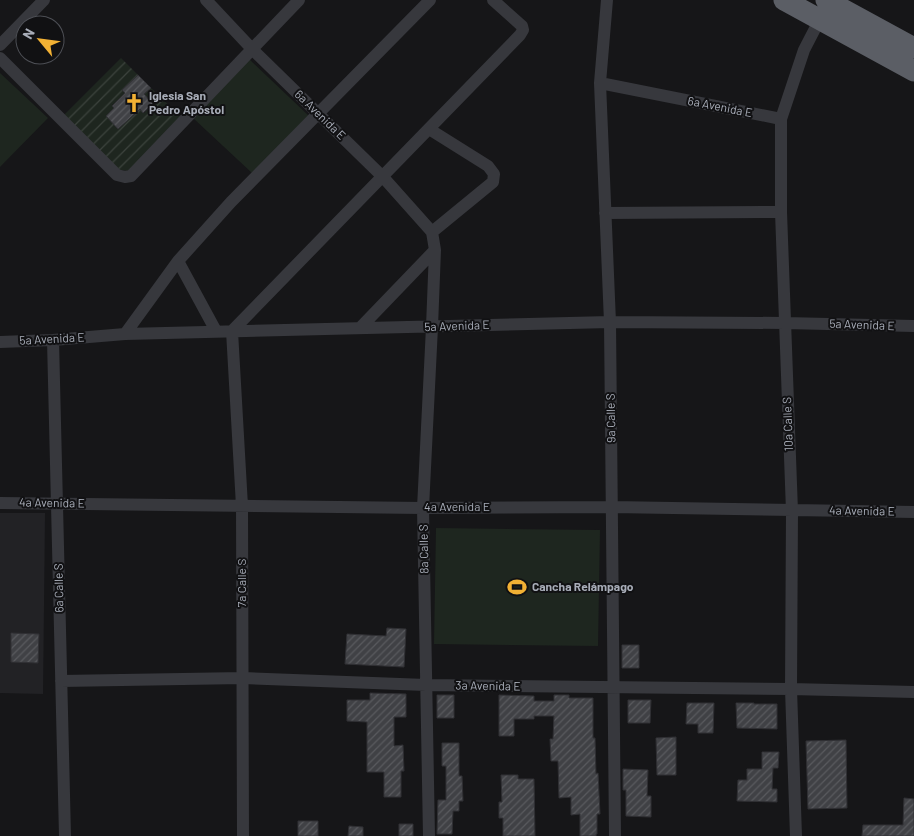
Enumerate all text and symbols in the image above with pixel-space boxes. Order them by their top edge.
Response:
north arrow [15,15,65,65]
text: N [19,25,38,42]
street label: 6a Avenida E [292,87,349,142]
place label: Iglesia San Pedro Apóstol [149,88,224,116]
church icon: Iglesia San Pedro Apóstol [123,92,145,114]
street label: 6a Avenida E [687,93,754,119]
street label: 5a Avenida E [829,316,895,332]
street label: 5a Avenida E [424,317,490,333]
street label: 5a Avenida E [19,329,85,347]
street label: 9a Calle S [603,393,617,443]
street label: 10a Calle S [779,397,795,451]
street label: 4a Avenida E [19,494,85,510]
street label: 4a Avenida E [424,499,490,513]
street label: 4a Avenida E [829,502,895,518]
street label: 8a Calle S [416,524,430,574]
street label: 7a Calle S [234,559,248,607]
street label: 6a Calle S [51,563,65,613]
sports icon: Cancha Relámpago [506,576,528,598]
place label: Cancha Relámpago [532,579,634,593]
street label: 3a Avenida E [455,677,521,693]

